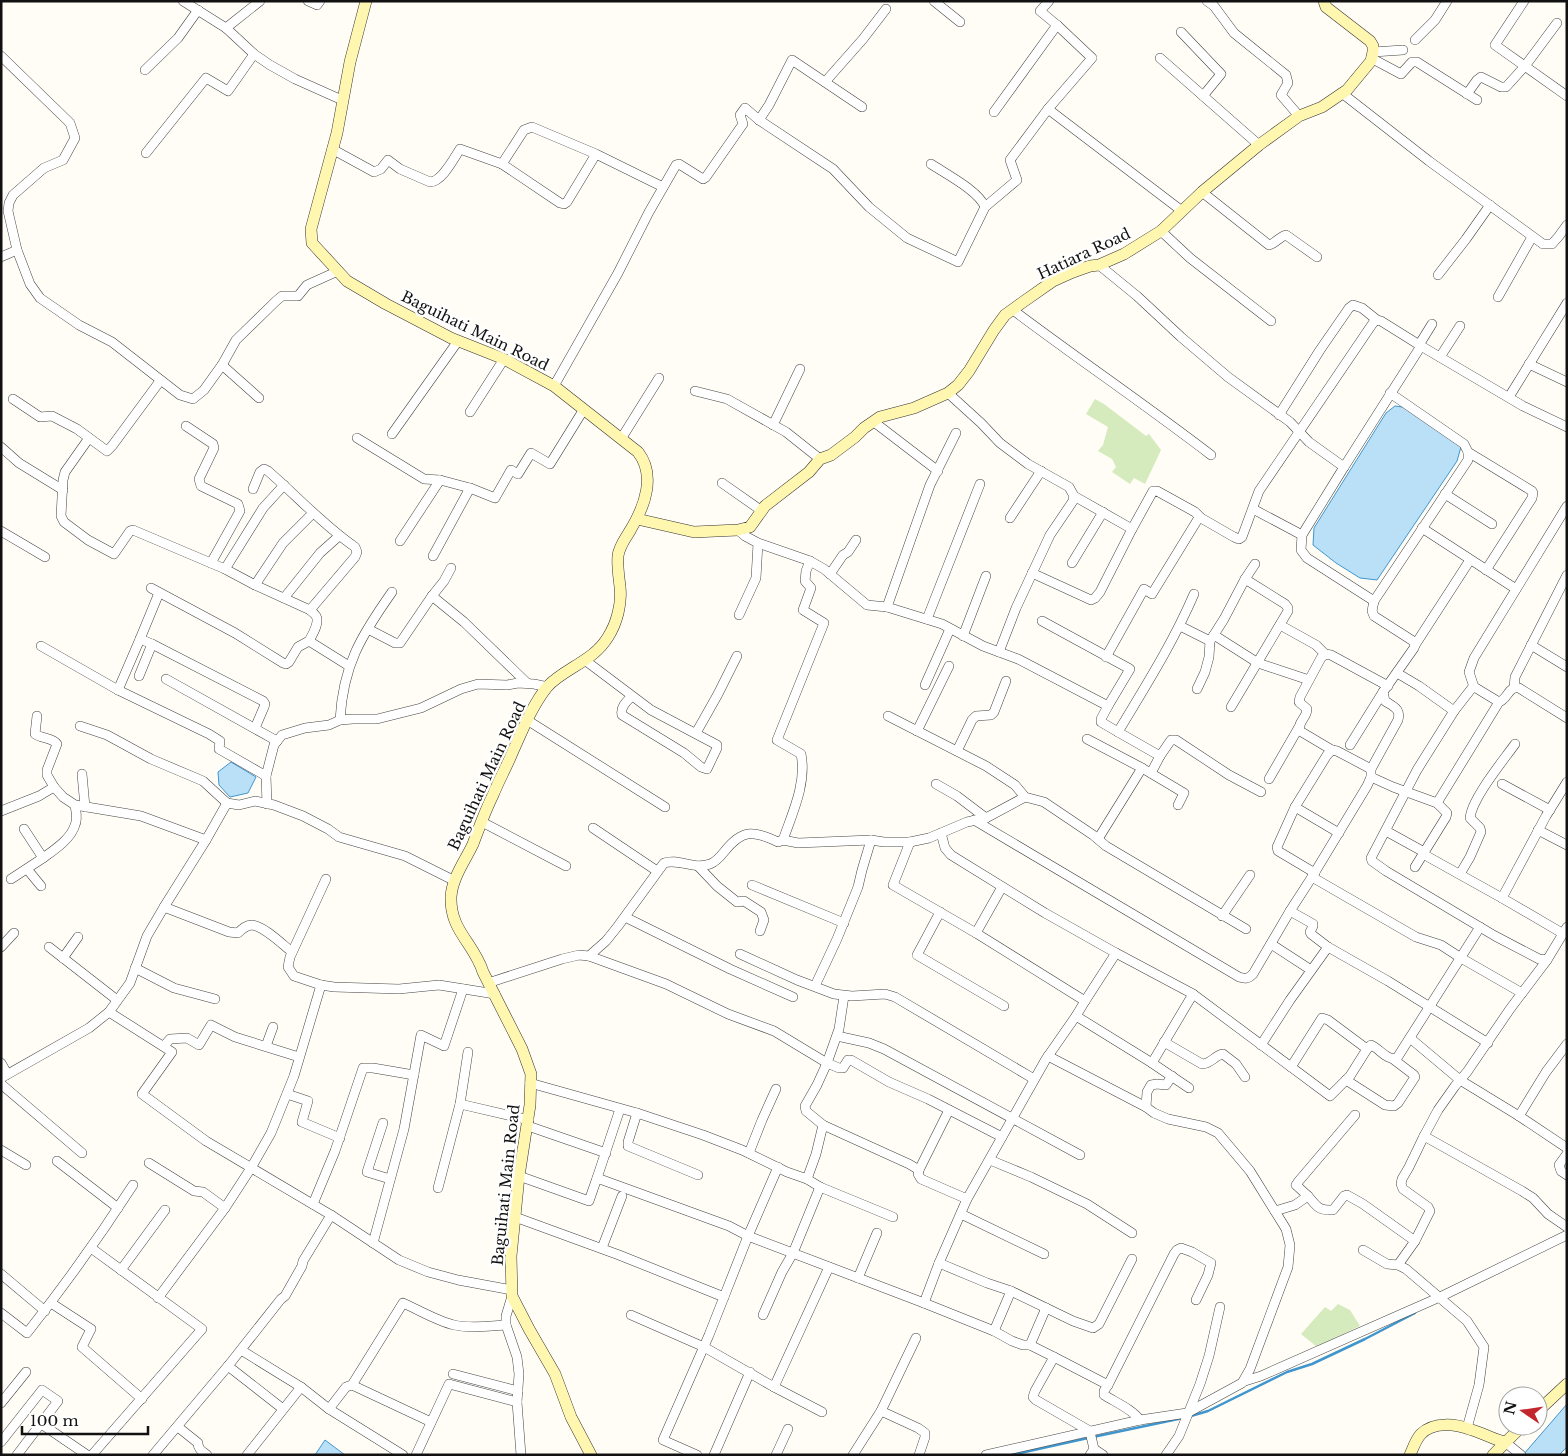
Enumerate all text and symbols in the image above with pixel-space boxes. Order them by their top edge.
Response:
street label: Hatiara Road [1034,224,1133,283]
street label: Baguihati Main Road [398,286,552,375]
street label: Baguihati Main Road [444,698,529,853]
street label: Baguihati Main Road [488,1103,523,1267]
north arrow [1498,1386,1548,1436]
text: N [1500,1400,1521,1417]
scale bar [22,1404,149,1436]
text: 100 m [30,1411,79,1430]

